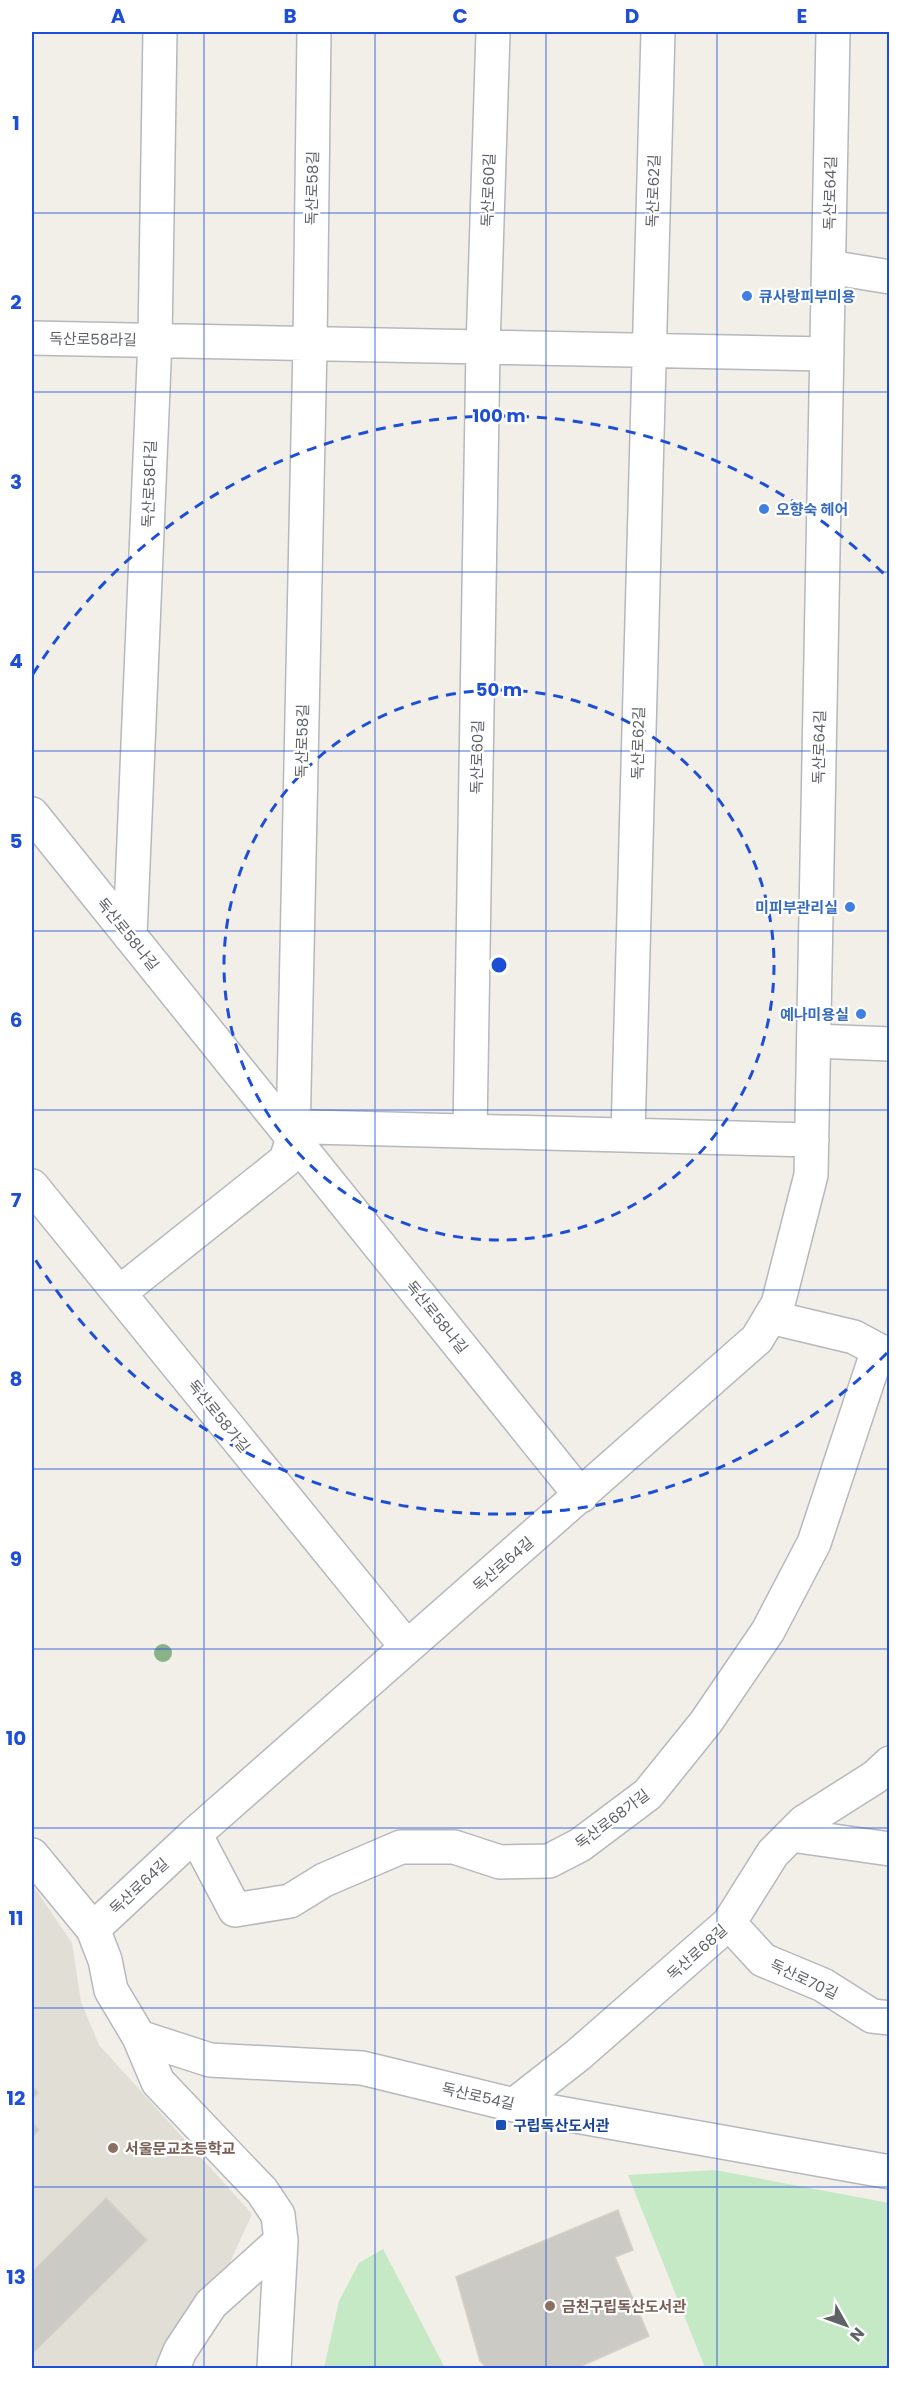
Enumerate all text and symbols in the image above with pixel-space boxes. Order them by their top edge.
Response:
text: A [111,2,126,30]
text: B [283,2,297,30]
text: C [452,2,468,30]
text: D [625,2,639,30]
text: E [797,2,807,30]
text: 1 [12,109,20,137]
street label: 독산로58길 [301,151,323,225]
street label: 독산로60길 [476,153,500,227]
street label: 독산로62길 [641,154,665,228]
street label: 독산로64길 [819,156,841,230]
place label: 큐사랑피부미용 [759,286,856,307]
text: 2 [10,288,22,316]
marker: 큐사랑피부미용 [740,289,754,303]
street label: 독산로58라길 [49,328,137,350]
text: 100 m [472,403,526,428]
street label: 독산로58다길 [137,440,161,528]
text: 3 [10,468,22,496]
place label: 오향숙 헤어 [776,499,848,520]
marker: 오향숙 헤어 [757,502,771,516]
text: 4 [9,647,23,675]
text: 50 m [476,677,522,702]
street label: 독산로58길 [291,704,313,778]
street label: 독산로62길 [627,706,649,780]
street label: 독산로64길 [808,710,830,784]
street label: 독산로60길 [466,720,488,794]
text: 5 [10,827,23,855]
street label: 독산로58나길 [92,893,164,975]
place label: 미피부관리실 [755,897,838,918]
marker: 미피부관리실 [843,900,857,914]
centre of rings [489,955,509,975]
place label: 예나미용실 [780,1004,849,1025]
text: 6 [10,1006,22,1034]
marker: 예나미용실 [854,1007,868,1021]
text: 7 [11,1186,22,1214]
street label: 독산로58나길 [401,1276,473,1358]
text: 8 [10,1365,22,1393]
street label: 독산로58가길 [183,1375,255,1457]
street label: 독산로64길 [468,1532,538,1596]
text: 9 [10,1545,22,1573]
text: 10 [6,1724,26,1752]
street label: 독산로68가길 [571,1784,653,1854]
street label: 독산로64길 [105,1853,173,1919]
text: 11 [8,1904,24,1932]
street label: 독산로68길 [662,1919,732,1985]
street label: 독산로70길 [767,1954,841,2004]
street label: 독산로54길 [440,2077,516,2115]
text: 12 [7,2084,25,2112]
place label: 구립독산도서관 [513,2115,610,2136]
marker: 구립독산도서관 [494,2118,508,2132]
place label: 서울문교초등학교 [125,2138,236,2159]
marker: 서울문교초등학교 [106,2141,120,2155]
text: 13 [6,2263,26,2291]
north arrow [816,2295,876,2355]
place label: 금천구립독산도서관 [562,2296,686,2317]
marker: 금천구립독산도서관 [543,2299,557,2313]
text: N [844,2322,870,2346]

